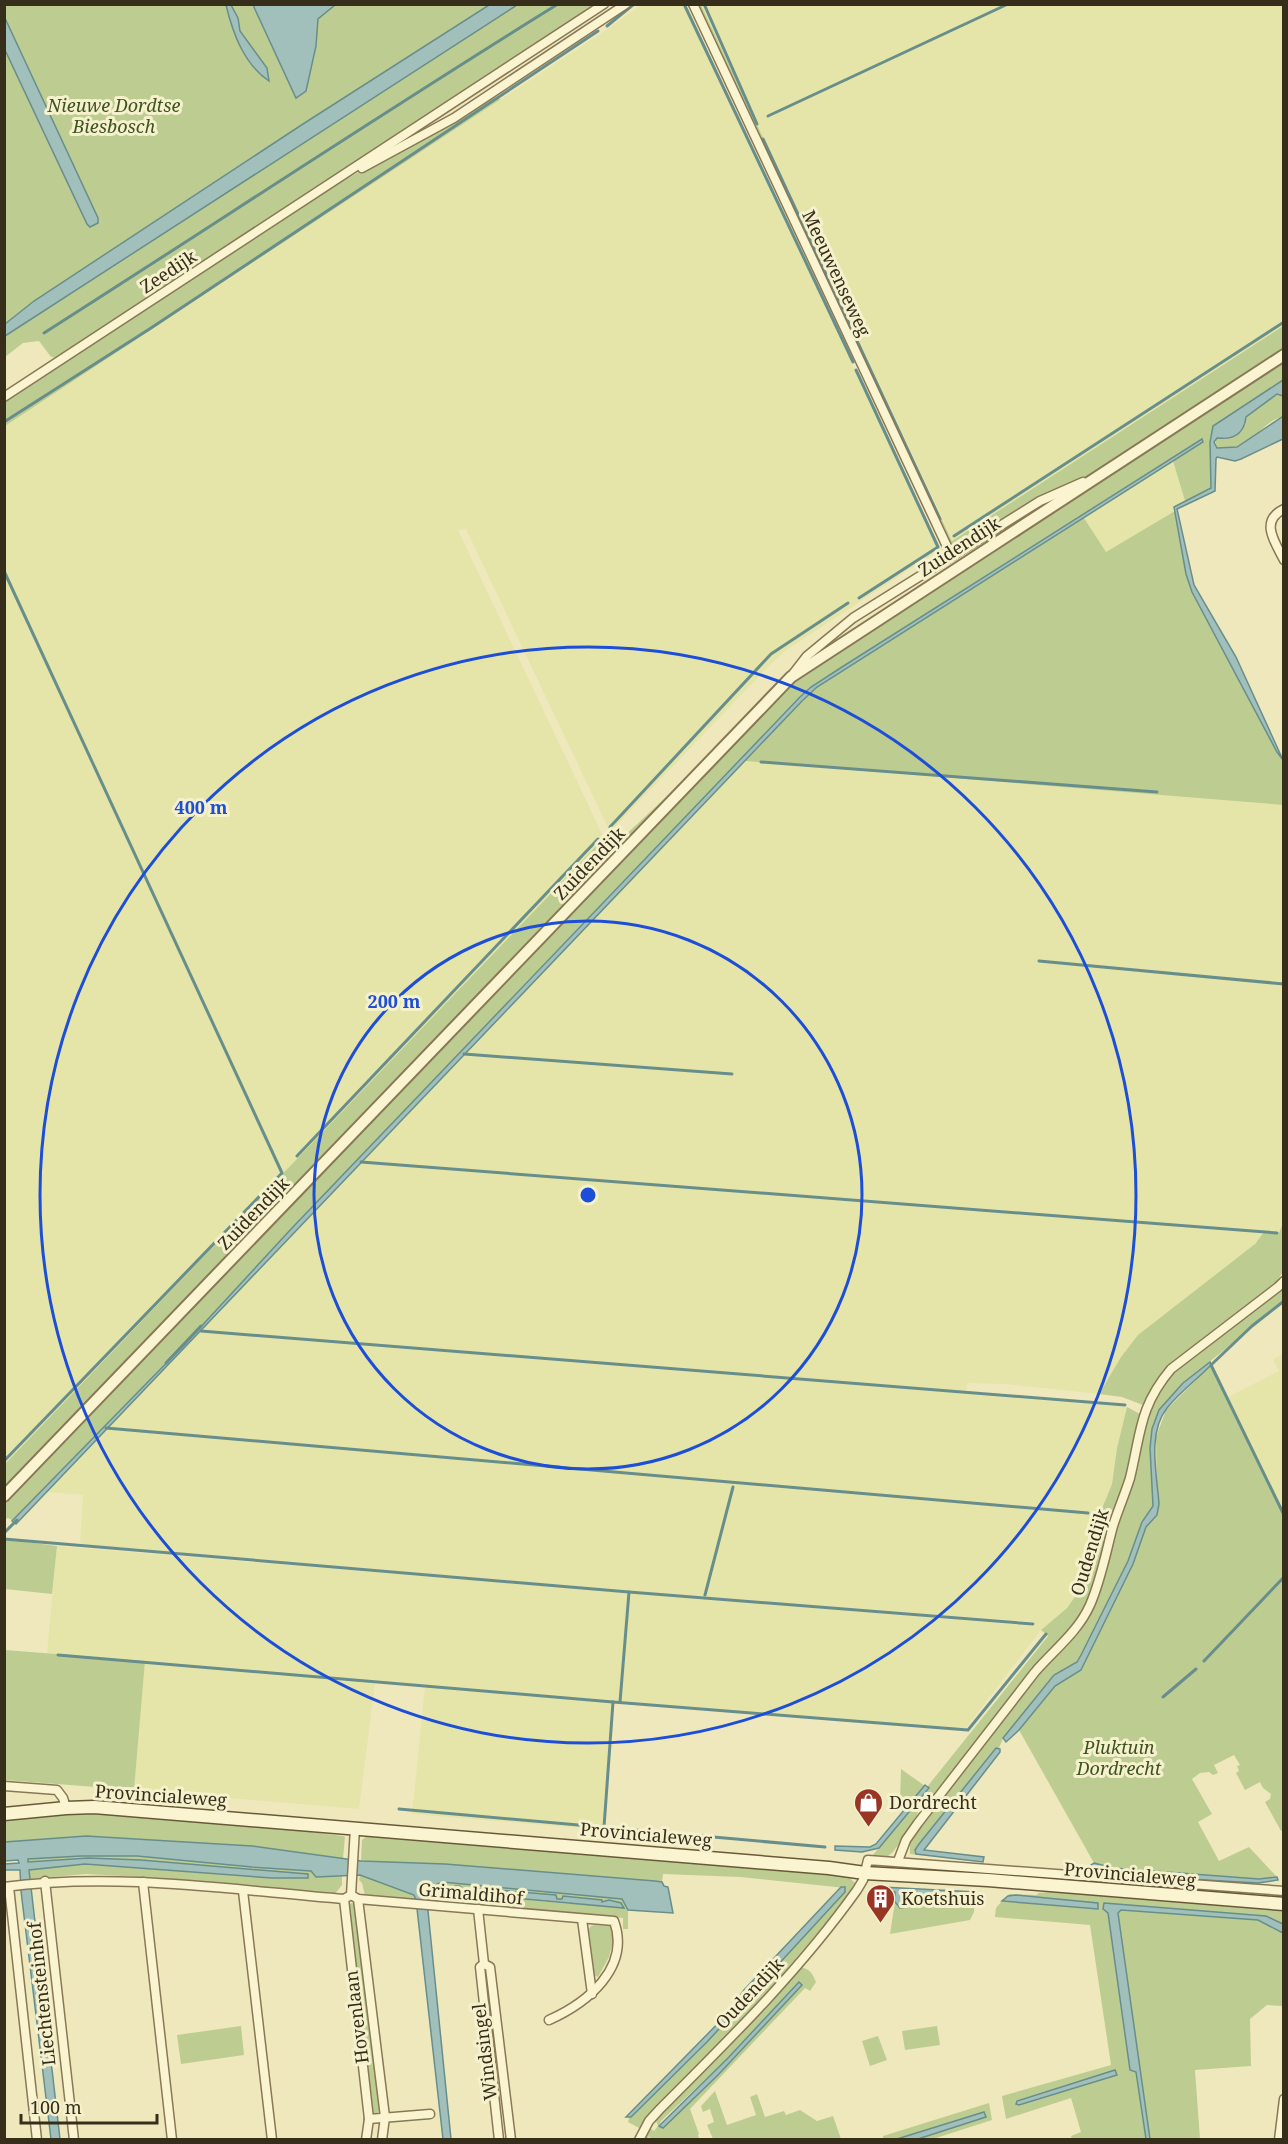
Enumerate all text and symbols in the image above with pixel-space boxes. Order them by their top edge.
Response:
park label: Nieuwe Dordtse Biesbosch [47,93,181,138]
street label: Meeuwenseweg [797,206,877,340]
street label: Zeedijk [135,244,201,298]
street label: Zuidendijk [914,510,1005,581]
text: 400 m [175,795,228,819]
street label: Zuidendijk [548,821,630,905]
text: 200 m [368,989,421,1013]
street label: Zuidendijk [212,1171,294,1255]
centre of rings [578,1185,598,1205]
street label: Oudendijk [1064,1505,1114,1598]
park label: Pluktuin Dordrecht [1076,1735,1162,1780]
street label: Provincialeweg [94,1778,228,1812]
shop icon: Dordrecht [852,1786,884,1828]
place label: Dordrecht [889,1790,977,1814]
street label: Provincialeweg [579,1816,713,1852]
street label: Provincialeweg [1063,1856,1197,1892]
street label: Grimaldihof [418,1876,526,1910]
building icon: Koetshuis [864,1882,896,1924]
place label: Koetshuis [901,1886,984,1910]
street label: Liechtensteinhof [21,1920,60,2067]
street label: Oudendijk [710,1952,789,2034]
street label: Hovenlaan [338,1969,374,2065]
street label: Windsingel [466,2002,502,2102]
scale bar [21,2087,158,2125]
text: 100 m [30,2095,82,2119]

